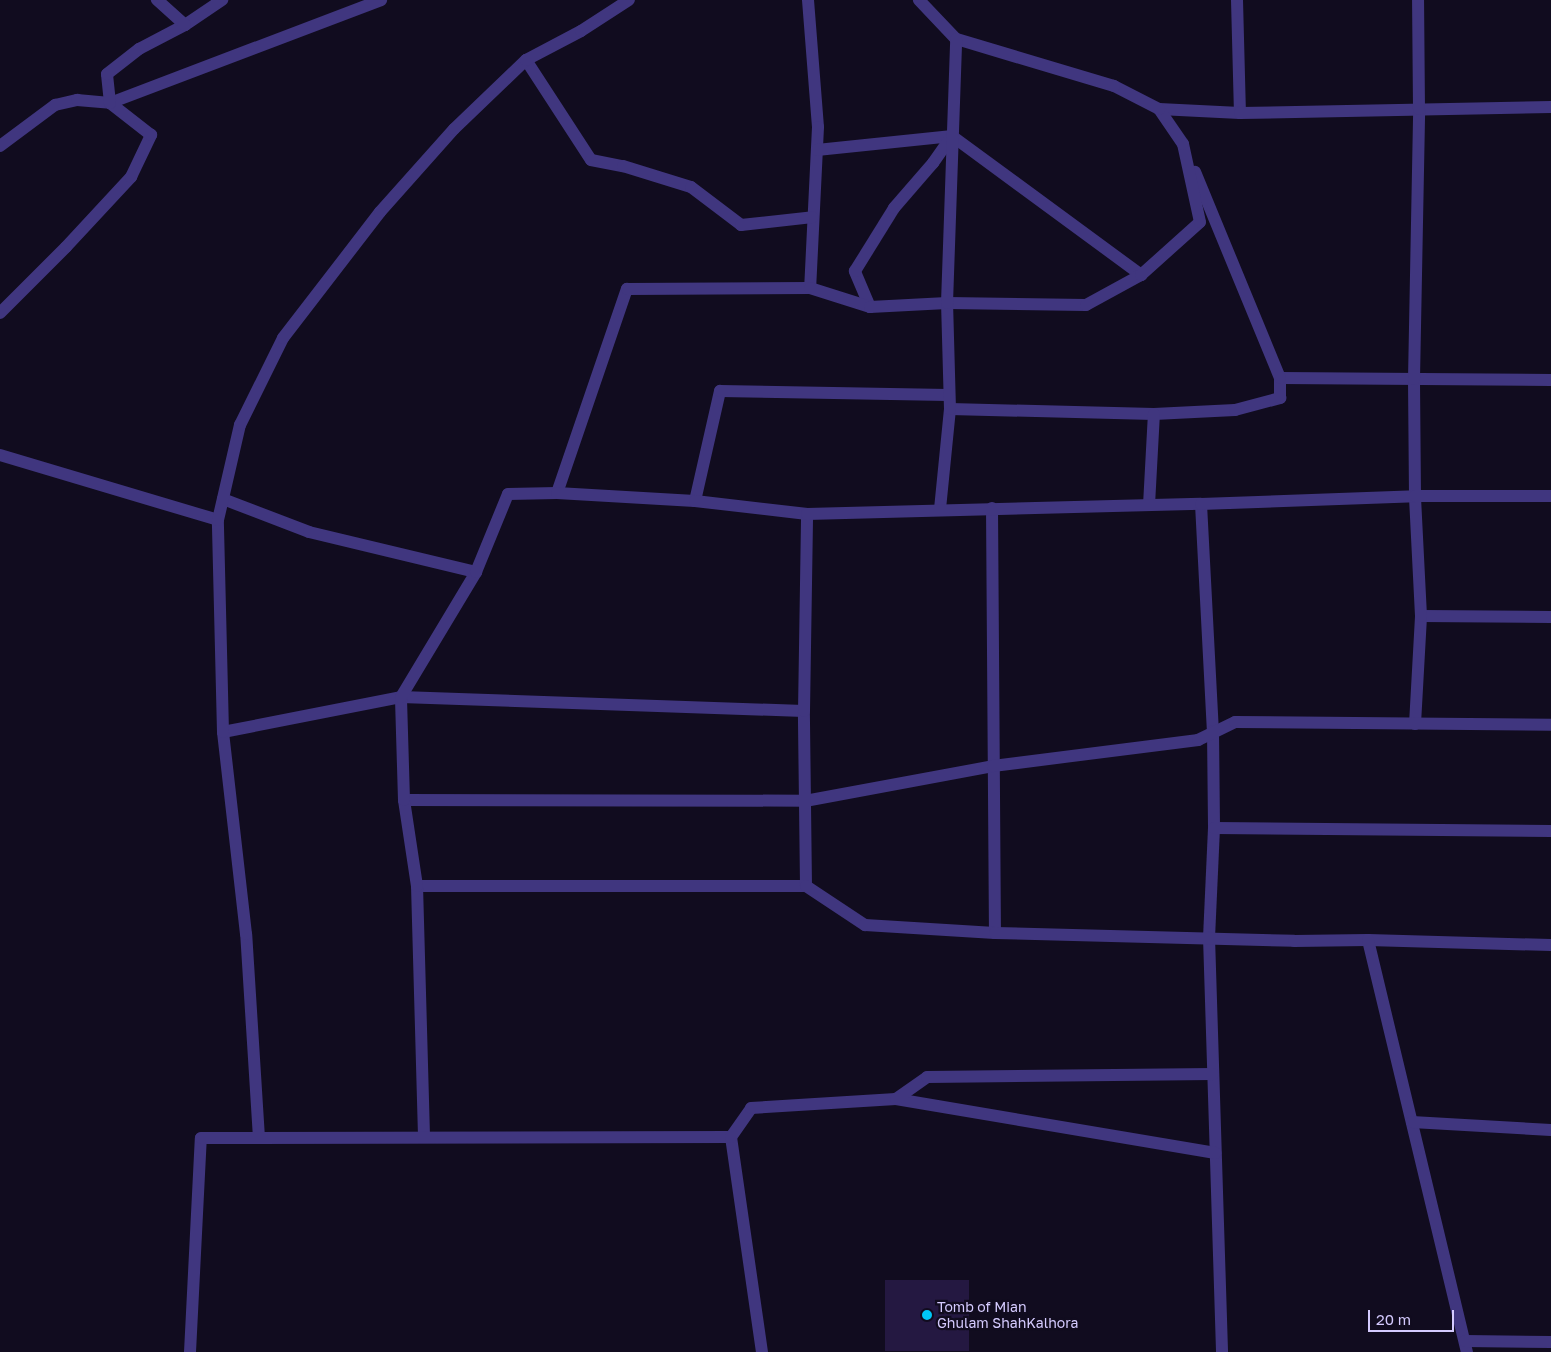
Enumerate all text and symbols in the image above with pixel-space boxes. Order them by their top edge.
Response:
place label: Tomb of Mian Ghulam ShahKalhora [937,1299,1078,1331]
scale bar [1371,1300,1457,1332]
marker: Tomb of Mian Ghulam ShahKalhora [921,1309,933,1321]
text: 20 m [1376,1310,1411,1328]

